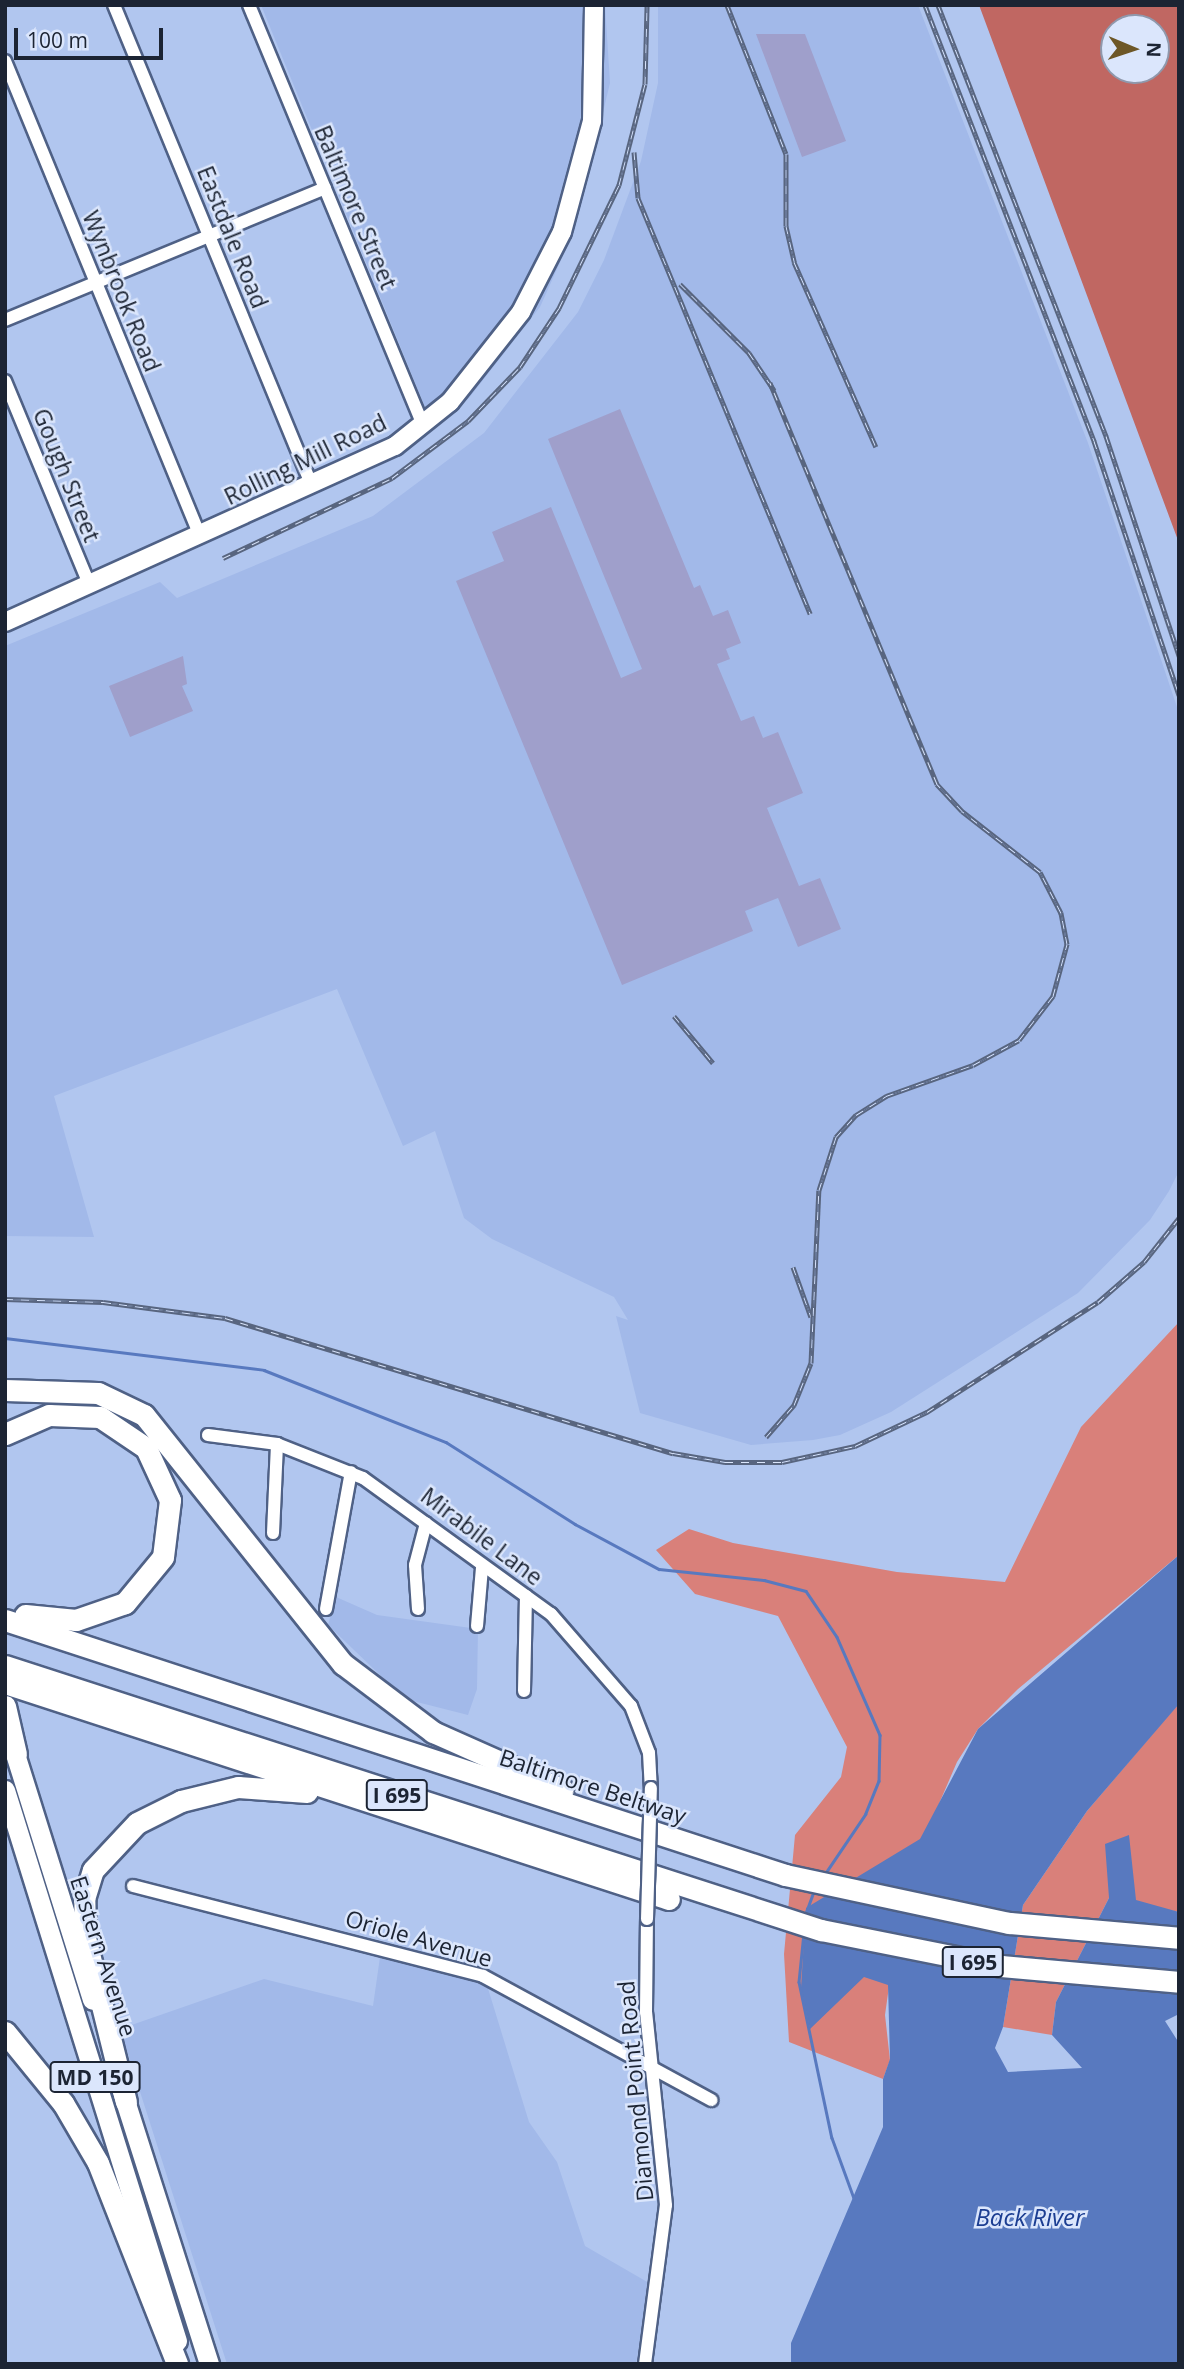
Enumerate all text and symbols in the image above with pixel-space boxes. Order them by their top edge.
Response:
scale bar [18,14,166,58]
north arrow [1100,14,1170,84]
text: 100 m [27,26,88,54]
text: N [1141,41,1167,58]
street label: Baltimore Street [309,121,403,293]
street label: Eastdale Road [192,162,274,312]
street label: Wynbrook Road [77,207,167,375]
street label: Gough Street [28,404,106,546]
street label: Rolling Mill Road [219,408,391,510]
street label: Mirabile Lane [416,1481,548,1591]
street label: Baltimore Beltway [496,1743,690,1829]
road number: I 695 [366,1778,428,1812]
street label: Eastern Avenue [65,1872,143,2040]
street label: Oriole Avenue [342,1904,496,1972]
road number: I 695 [942,1944,1004,1980]
street label: Diamond Point Road [612,1980,658,2202]
road number: MD 150 [50,2060,140,2094]
water label: Back River [975,2203,1085,2231]

